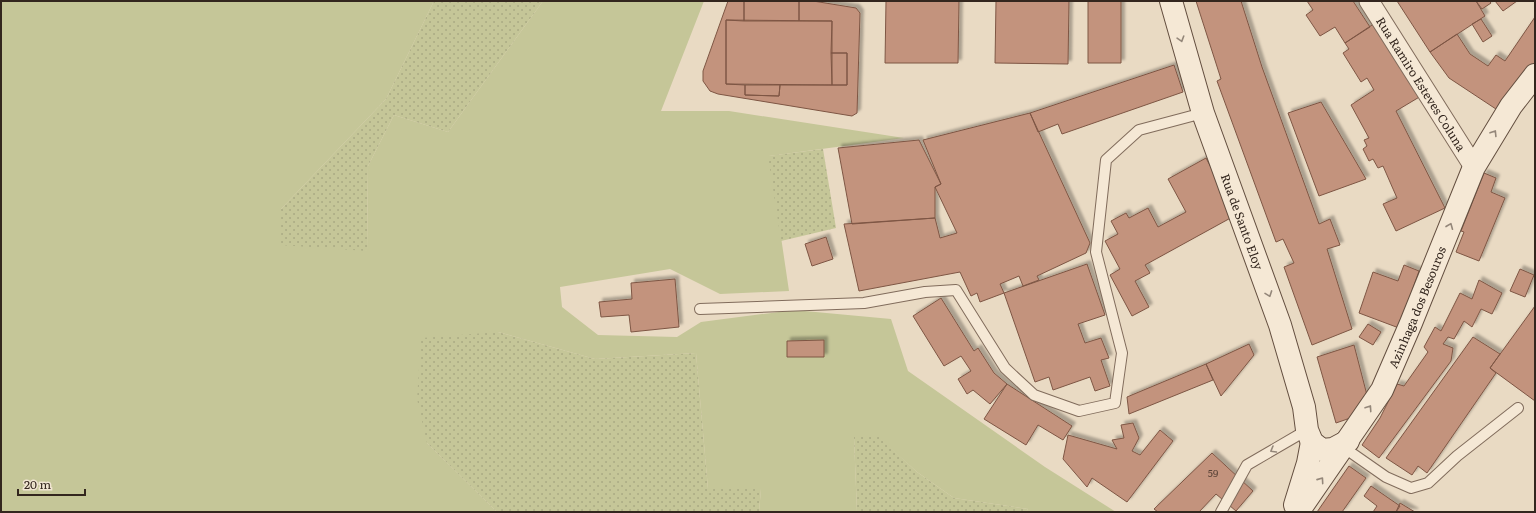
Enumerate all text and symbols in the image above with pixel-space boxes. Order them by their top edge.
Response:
street label: Rua Ramiro Esteves Coluna [1372,13,1471,155]
one-way arrow [1176,35,1185,42]
one-way arrow [1490,130,1497,137]
street label: Rua de Santo Eloy [1217,171,1268,272]
one-way arrow [1446,222,1454,229]
street label: Azinhaga dos Besouros [1384,243,1450,371]
one-way arrow [1264,290,1272,297]
one-way arrow [1365,406,1372,413]
one-way arrow [1270,445,1277,452]
house number: 59 [1208,465,1218,480]
scale bar [18,471,85,497]
text: 20 m [24,475,51,493]
one-way arrow [1316,477,1324,484]

